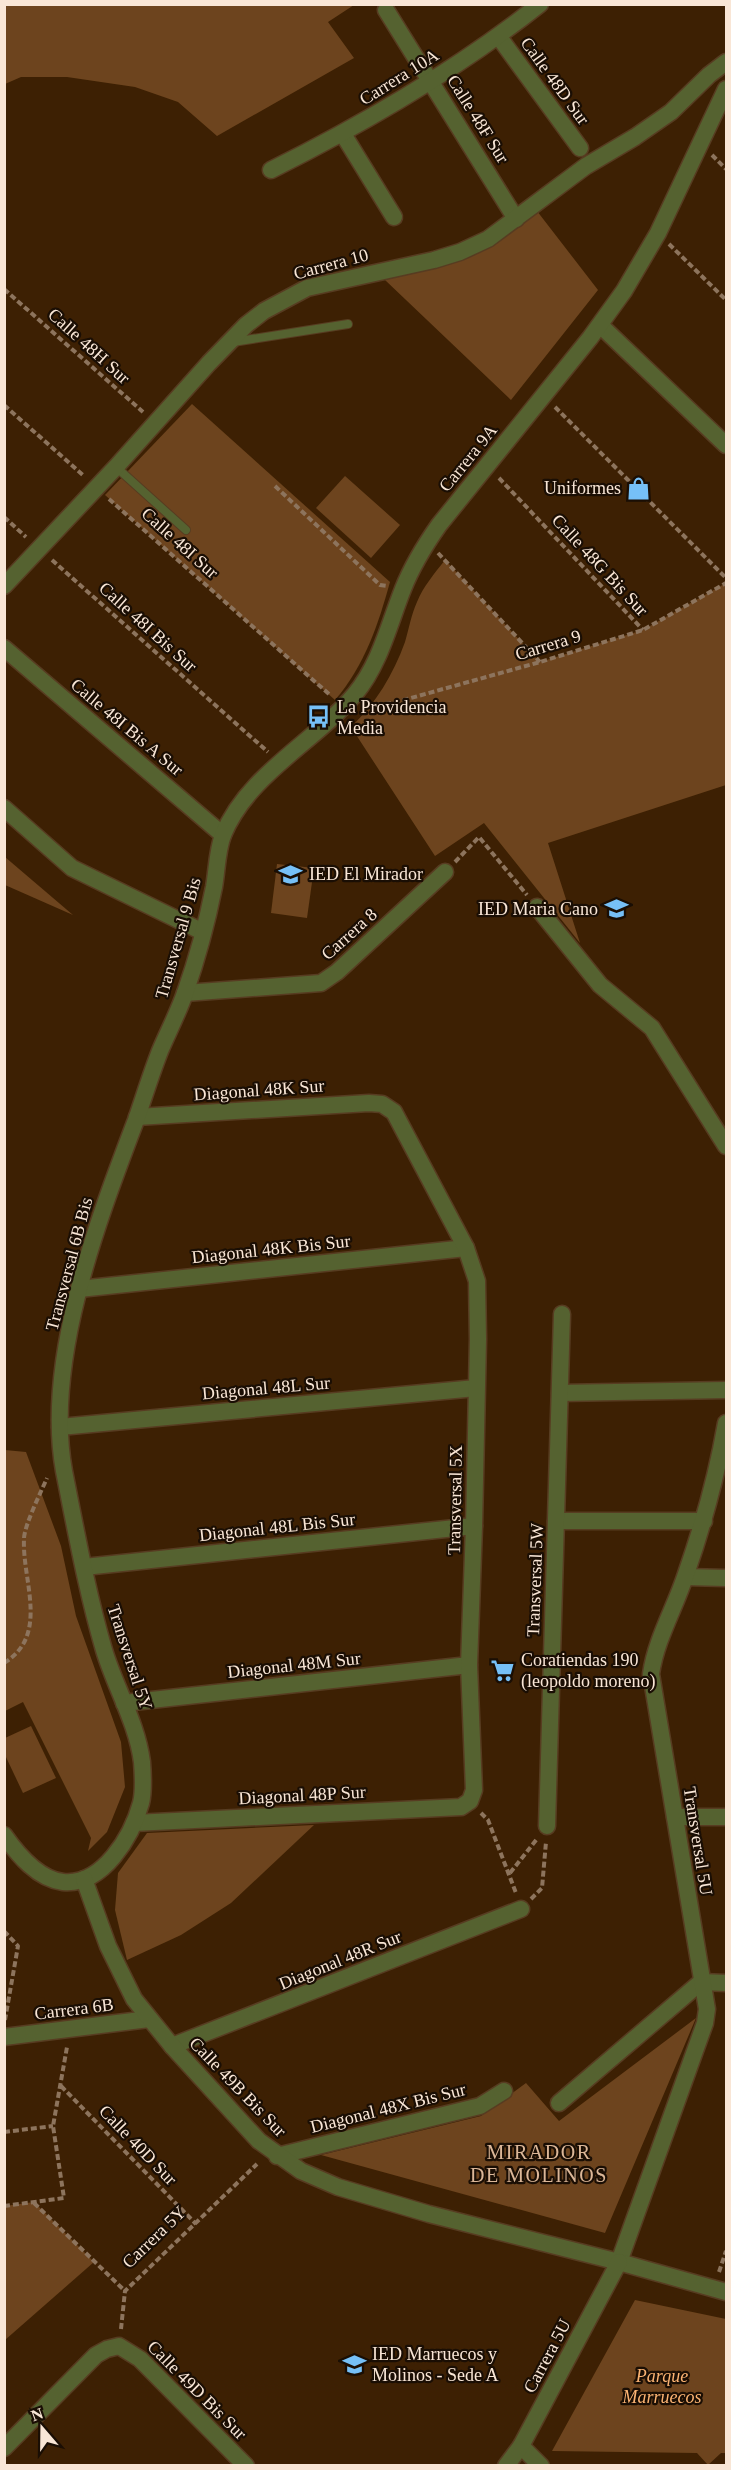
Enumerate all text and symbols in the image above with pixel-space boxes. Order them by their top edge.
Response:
street label: Calle 48D Sur [517,33,593,129]
street label: Carrera 10A [356,45,442,109]
street label: Calle 48F Sur [443,71,513,167]
street label: Carrera 10 [291,244,371,284]
street label: Calle 48H Sur [44,304,134,388]
street label: Carrera 9A [435,420,501,496]
shop icon: Uniformes [626,475,652,501]
place label: Uniformes [544,478,621,498]
street label: Calle 48I Sur [138,503,222,583]
street label: Calle 48G Bis Sur [548,510,652,620]
street label: Calle 48I Bis Sur [95,578,201,676]
street label: Carrera 9 [513,626,583,664]
street label: Calle 48I Bis A Sur [67,674,187,780]
place label: La Providencia Media [337,697,446,738]
bus stop icon: La Providencia Media [306,704,332,730]
school or university icon: IED El Mirador [278,861,304,887]
place label: IED El Mirador [309,864,423,884]
street label: Transversal 9 Bis [151,875,205,1001]
school or university icon: IED Maria Cano [603,896,629,922]
place label: IED Maria Cano [478,899,598,919]
street label: Carrera 8 [317,904,381,964]
street label: Diagonal 48K Sur [193,1075,325,1105]
street label: Transversal 6B Bis [42,1195,96,1333]
street label: Diagonal 48K Bis Sur [191,1231,351,1267]
street label: Diagonal 48L Sur [201,1372,331,1404]
street label: Transversal 5X [444,1445,466,1555]
street label: Diagonal 48L Bis Sur [198,1509,356,1545]
street label: Transversal 5W [523,1523,547,1637]
street label: Transversal 5Y [104,1602,156,1712]
street label: Diagonal 48M Sur [226,1648,362,1682]
place label: Coratiendas 190 (leopoldo moreno) [521,1650,655,1692]
supermarket icon: Coratiendas 190 (leopoldo moreno) [490,1657,516,1683]
street label: Diagonal 48P Sur [238,1782,366,1808]
street label: Transversal 5U [680,1785,716,1897]
street label: Diagonal 48R Sur [276,1926,404,1994]
street label: Carrera 6B [33,1994,115,2024]
street label: Calle 49B Bis Sur [185,2033,291,2141]
street label: Diagonal 48X Bis Sur [308,2079,468,2137]
street label: Calle 40D Sur [95,2101,181,2189]
district label: MIRADOR DE MOLINOS [470,2141,608,2186]
street label: Carrera 5Y [118,2202,190,2272]
street label: Carrera 5U [519,2316,575,2396]
street label: Calle 49D Bis Sur [143,2336,251,2444]
place label: IED Marruecos y Molinos - Sede A [372,2344,499,2385]
school or university icon: IED Marruecos y Molinos - Sede A [341,2351,367,2377]
park label: Parque Marruecos [622,2366,702,2407]
north arrow [12,2398,72,2458]
text: N [29,2404,46,2424]

